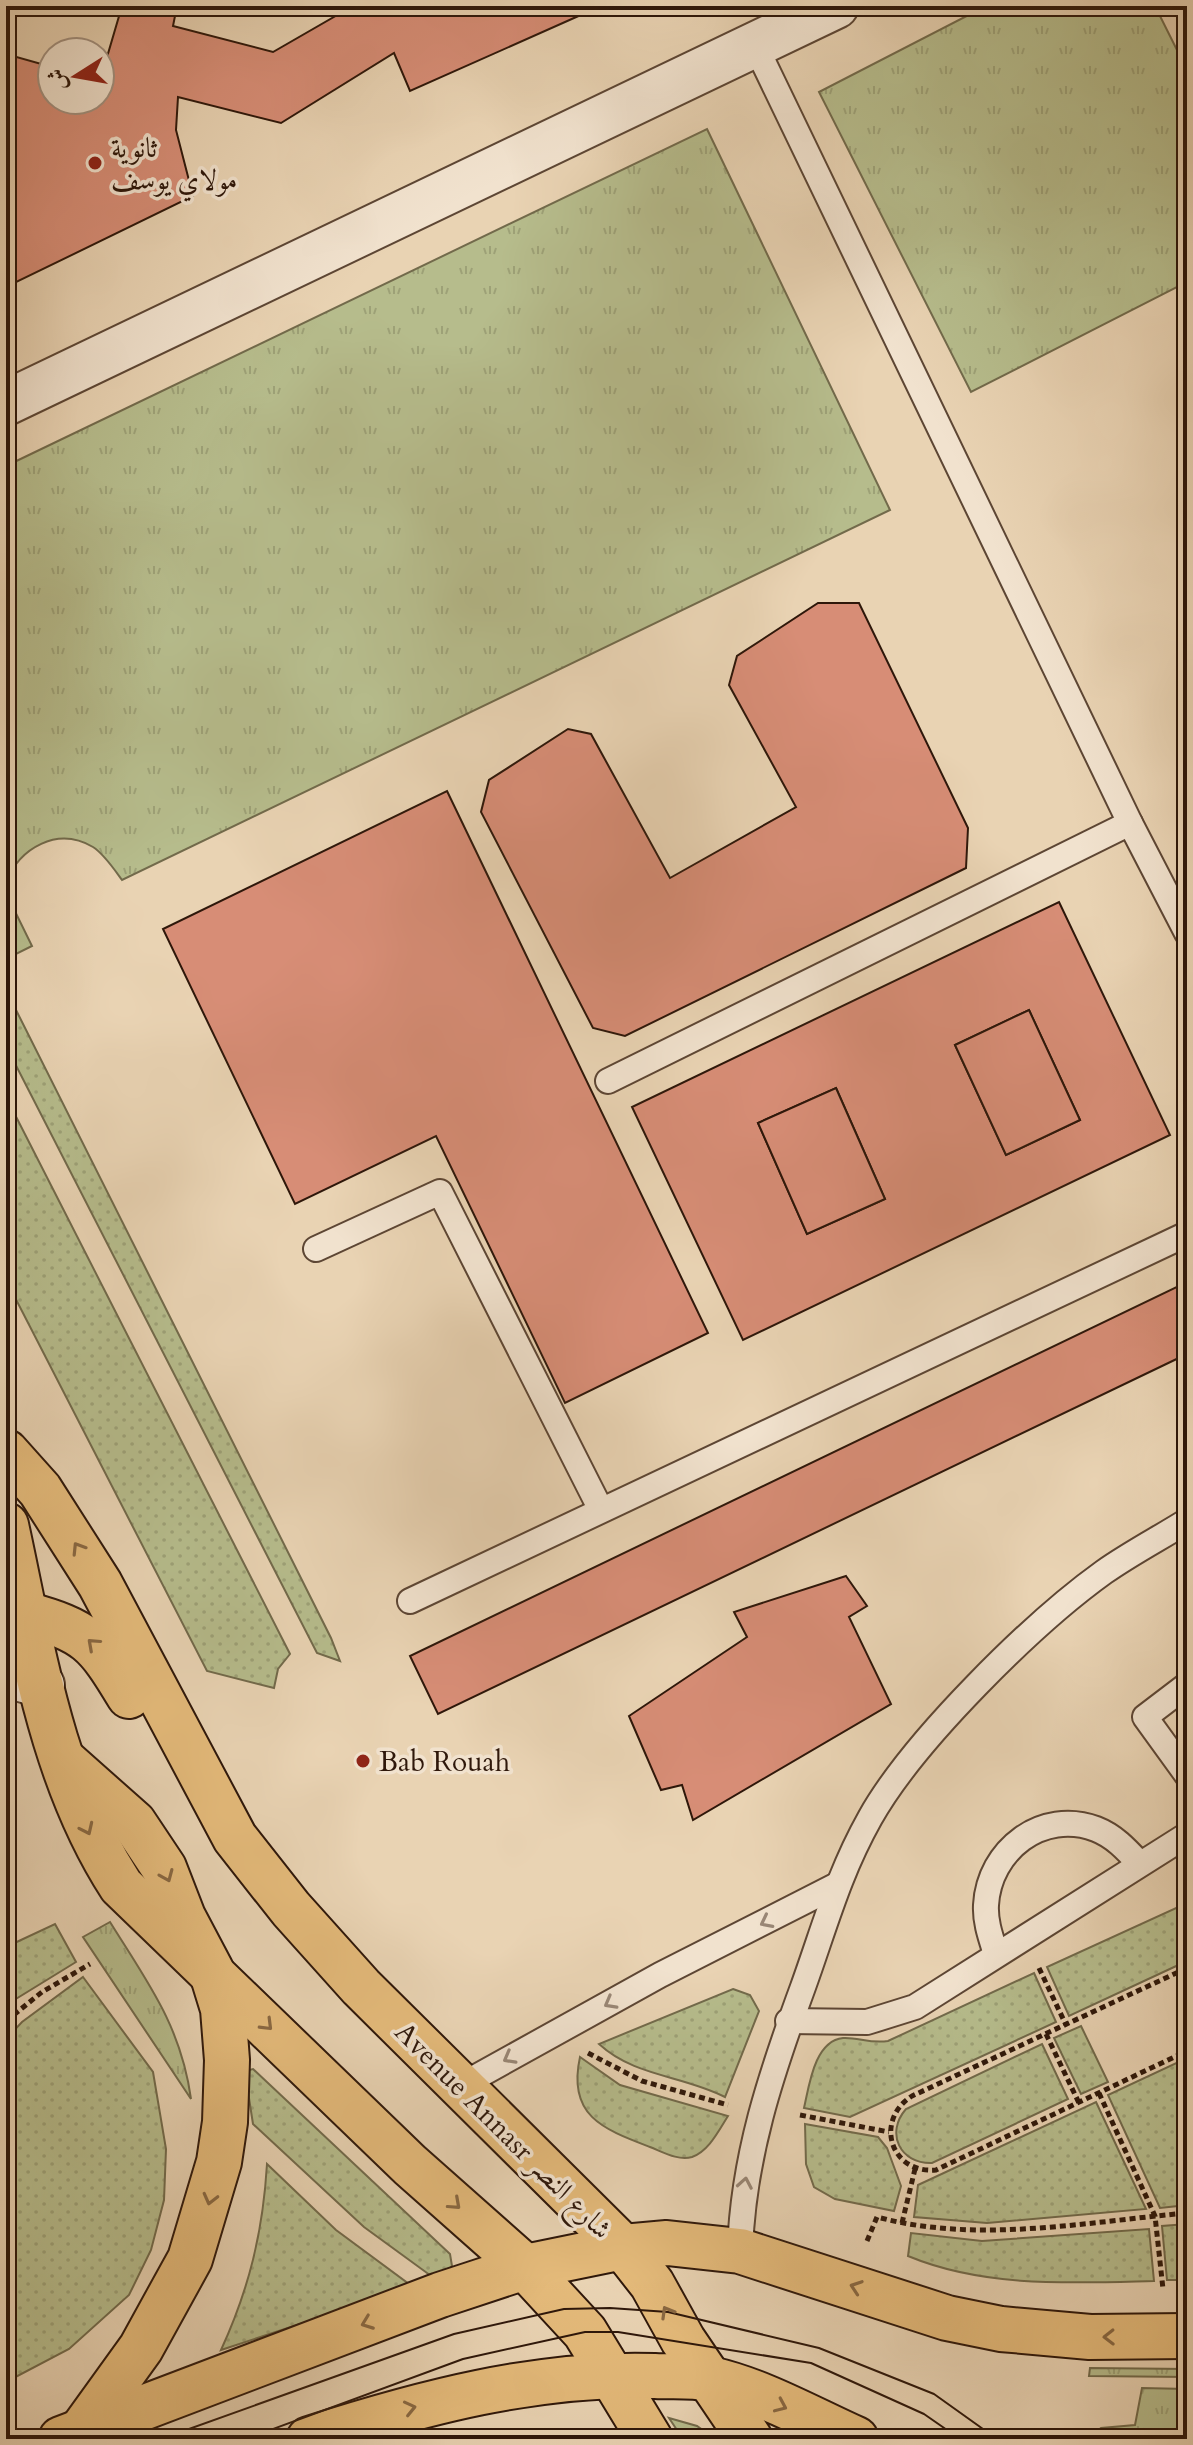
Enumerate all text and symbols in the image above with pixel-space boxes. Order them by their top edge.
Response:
north arrow [36,36,116,116]
text: ش [41,66,74,93]
place label: ثانوية مولاي يوسف [111,129,237,202]
marker: ثانوية مولاي يوسف [86,154,104,172]
one-way arrow [72,1542,88,1557]
one-way arrow [87,1639,102,1654]
place label: Bab Rouah [379,1743,510,1781]
marker: Bab Rouah [354,1752,372,1770]
one-way arrow [78,1821,94,1836]
one-way arrow [157,1868,173,1882]
one-way arrow [759,1912,774,1927]
one-way arrow [604,1993,618,2009]
street label: Avenue Annasr شارع النصر [383,2014,620,2251]
one-way arrow [258,2016,272,2030]
one-way arrow [503,2049,518,2064]
one-way arrow [736,2176,753,2189]
one-way arrow [202,2191,219,2205]
one-way arrow [446,2194,461,2209]
one-way arrow [849,2281,863,2297]
one-way arrow [662,2305,677,2320]
one-way arrow [361,2313,375,2330]
one-way arrow [1102,2328,1115,2346]
one-way arrow [773,2396,787,2412]
one-way arrow [403,2400,417,2417]

